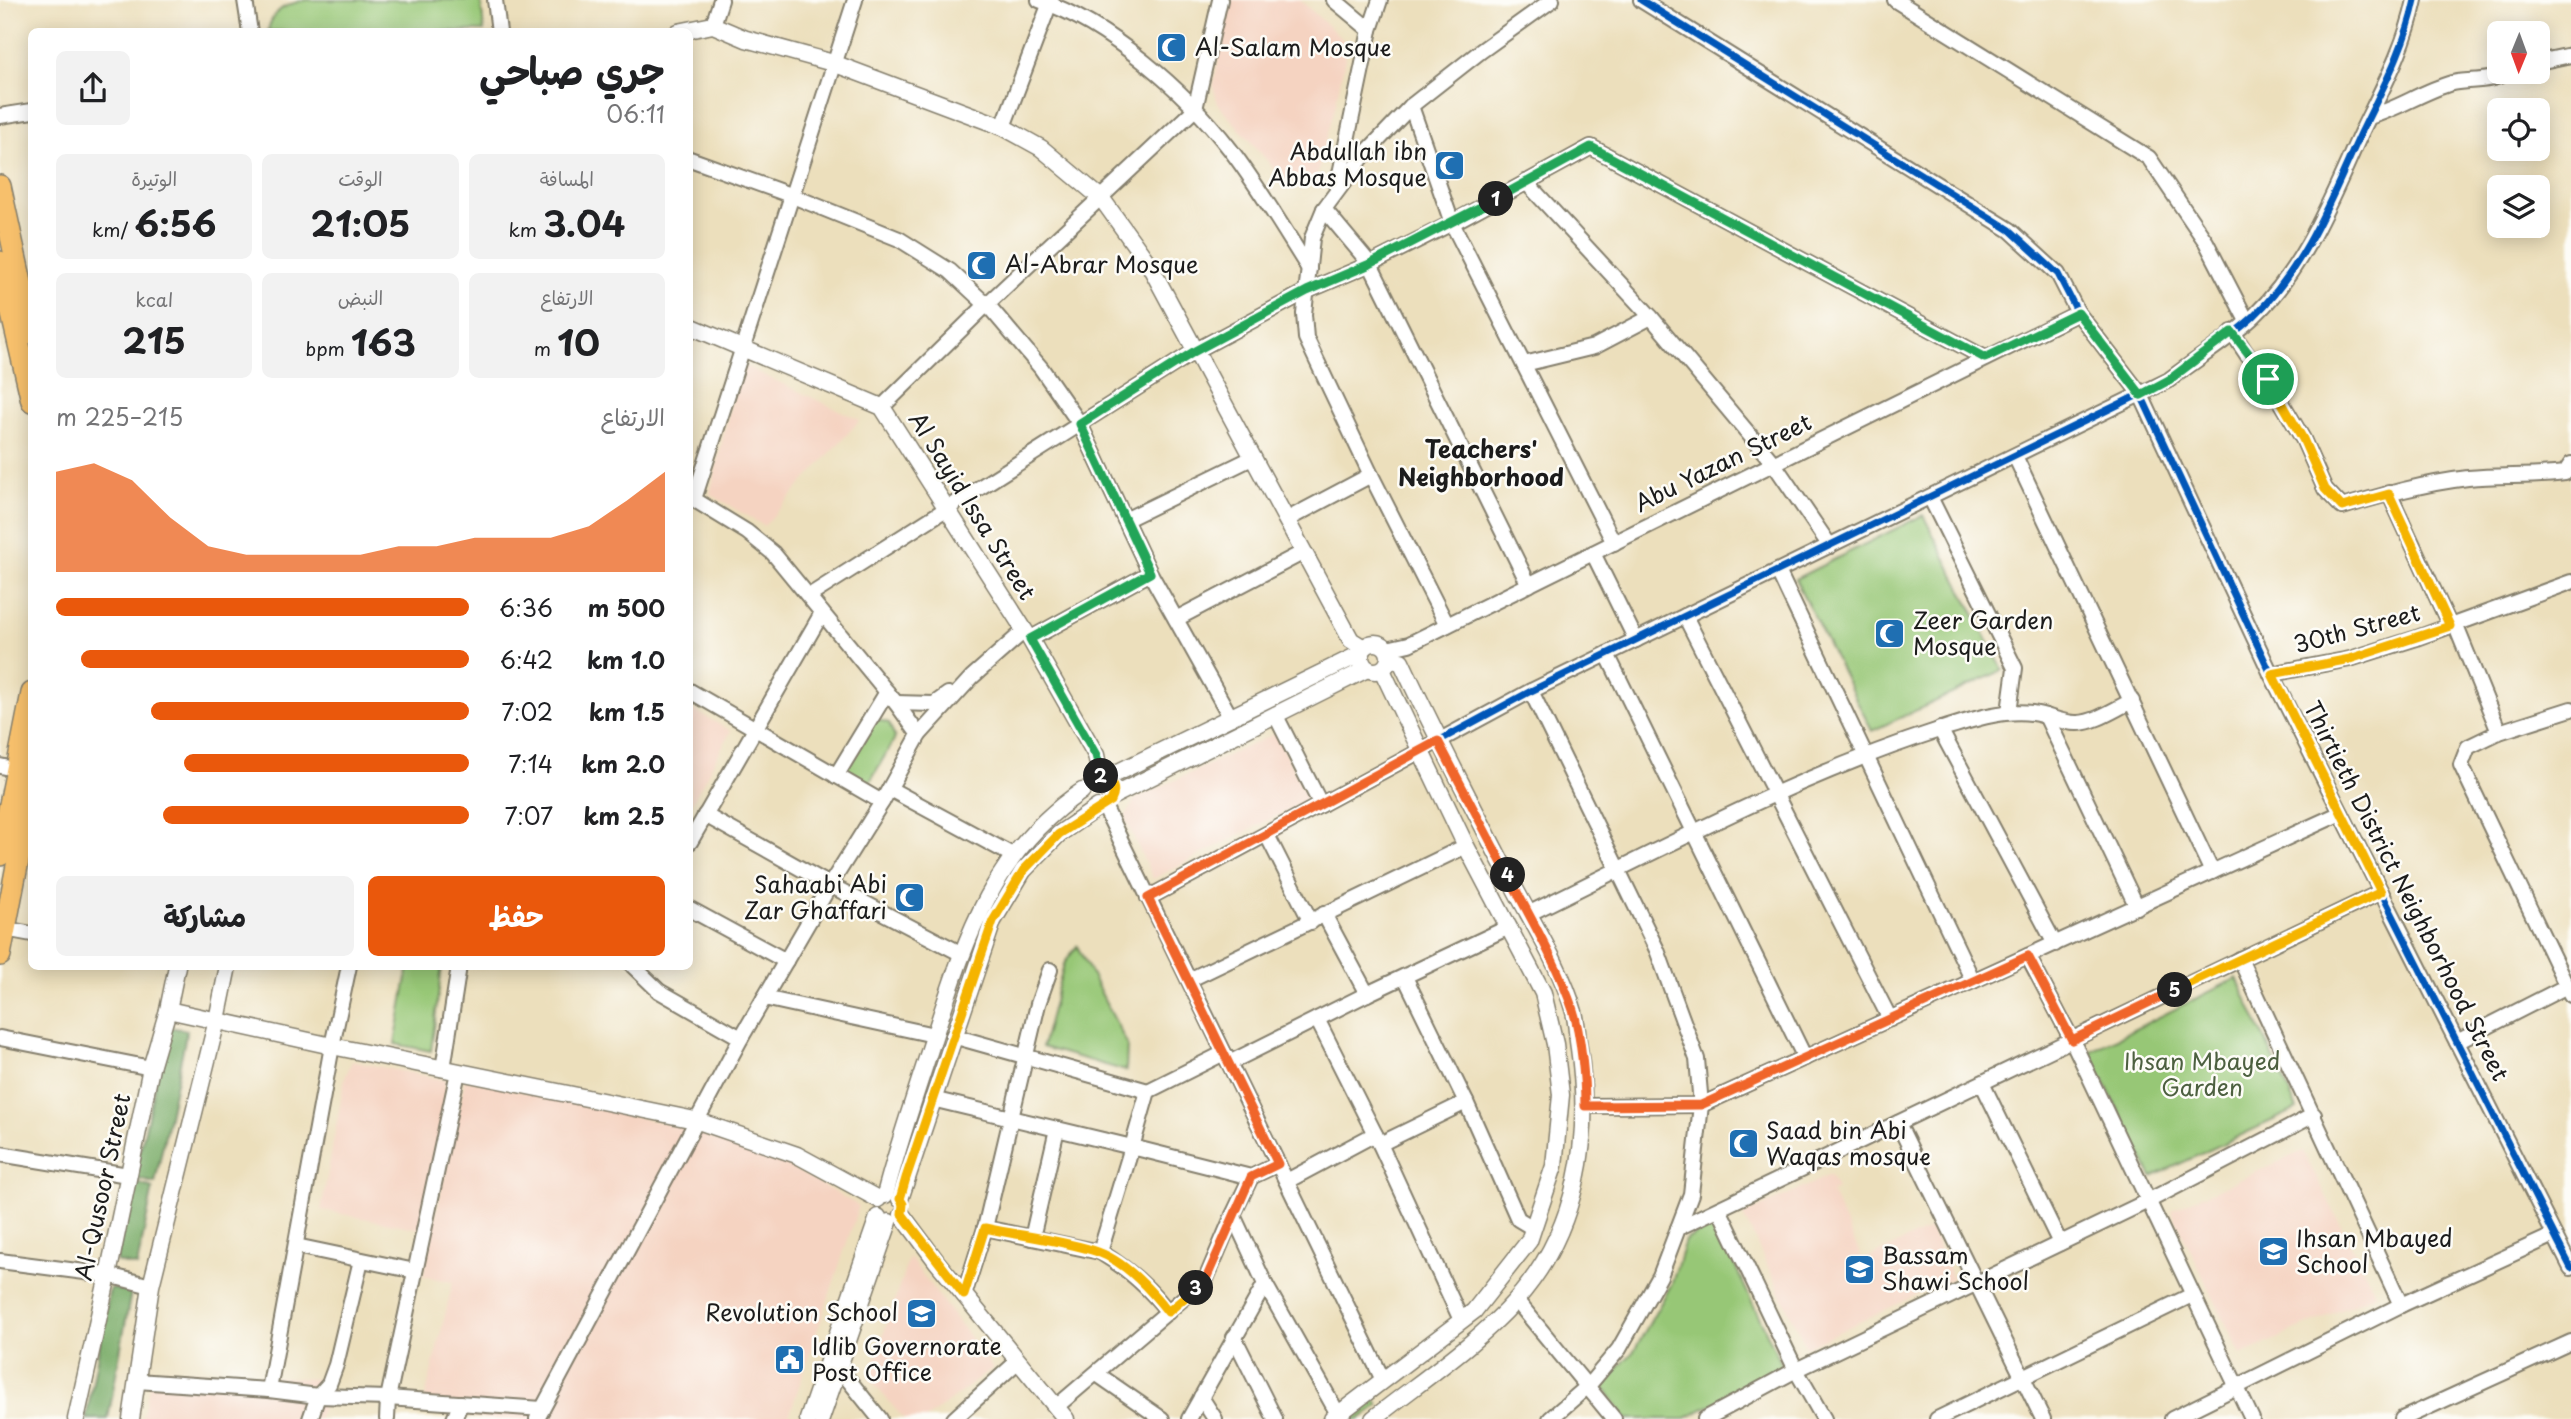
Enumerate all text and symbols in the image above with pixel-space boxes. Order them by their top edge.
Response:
north arrow [2487,21,2550,84]
map controls [2487,21,2550,238]
place label: Al-Salam Mosque [1195,29,1391,64]
mosque icon: Al-Salam Mosque [1155,31,1189,65]
text: جري صباحي [479,41,665,98]
button: share [56,51,130,125]
text: 06:11 [606,96,665,131]
button: locate [2487,98,2550,161]
place label: Abdullah ibn Abbas Mosque [1268,133,1427,194]
mosque icon: Abdullah ibn Abbas Mosque [1433,148,1467,182]
text: الوتيرة [131,164,177,192]
text: الوقت [338,164,383,192]
text: المسافة [540,164,594,192]
button: layers [2487,175,2550,238]
pin: 1 [1478,182,1514,216]
text: 1 [1491,184,1500,212]
text: 6:56 [135,196,216,249]
text: 21:05 [311,196,410,249]
text: 3.04 [543,196,625,249]
text: /km [92,215,135,243]
text: km [508,215,543,243]
place label: Al-Abrar Mosque [1005,246,1199,281]
mosque icon: Al-Abrar Mosque [965,248,999,282]
text: النبض [338,283,383,311]
text: الارتفاع [540,283,593,311]
text: kcal [135,285,173,313]
text: 215 [122,313,186,366]
text: 163 [351,315,416,368]
text: 10 [557,315,600,368]
text: bpm [305,334,351,362]
text: m [534,334,557,362]
pin [2238,349,2298,409]
icon: arrive [2249,360,2287,398]
text: 215–225 m [56,399,183,434]
text: الارتفاع [601,399,665,434]
street label: Al Sayid Issa Street [901,404,1045,606]
street label: Abu Yazan Street [1628,404,1817,520]
district label: Teachers' Neighborhood [1398,430,1564,494]
text: 6:36 [499,590,553,625]
text: 500 m [588,590,665,625]
street label: 30th Street [2289,594,2424,661]
place label: Zeer Garden Mosque [1913,602,2053,663]
mosque icon: Zeer Garden Mosque [1873,617,1907,651]
text: 6:42 [500,642,553,677]
text: 1.0 km [587,642,665,677]
text: 7:02 [501,694,553,729]
text: 1.5 km [589,694,665,729]
street label: Thirtieth District Neighborhood Street [2296,694,2519,1086]
text: 7:14 [508,746,553,781]
text: 2.0 km [581,746,665,781]
pin: 2 [1084,758,1118,794]
text: 2 [1094,761,1107,789]
text: 7:07 [504,798,553,833]
text: 2.5 km [584,798,665,833]
pin: 4 [1490,858,1526,892]
text: 4 [1501,860,1514,888]
place label: Sahaabi Abi Zar Ghaffari [744,866,887,927]
button: مشاركة [56,876,354,956]
button: حفظ [368,876,665,956]
mosque icon: Sahaabi Abi Zar Ghaffari [893,881,927,915]
pin: 5 [2158,972,2192,1007]
text: 5 [2168,975,2181,1003]
park label: Ihsan Mbayed Garden [2124,1043,2280,1104]
street label: Al-Qusoor Street [65,1090,138,1283]
place label: Saad bin Abi Waqas mosque [1766,1112,1931,1173]
mosque icon: Saad bin Abi Waqas mosque [1726,1127,1760,1161]
place label: Ihsan Mbayed School [2296,1220,2453,1281]
school or university icon: Ihsan Mbayed School [2256,1235,2290,1269]
place label: Bassam Shawi School [1882,1237,2029,1298]
school or university icon: Bassam Shawi School [1842,1252,1876,1286]
pin: 3 [1178,1270,1214,1306]
text: 3 [1189,1273,1202,1301]
place label: Revolution School [705,1294,898,1329]
school or university icon: Revolution School [904,1296,938,1330]
place label: Idlib Governorate Post Office [812,1328,1002,1389]
public building icon: Idlib Governorate Post Office [772,1343,806,1377]

